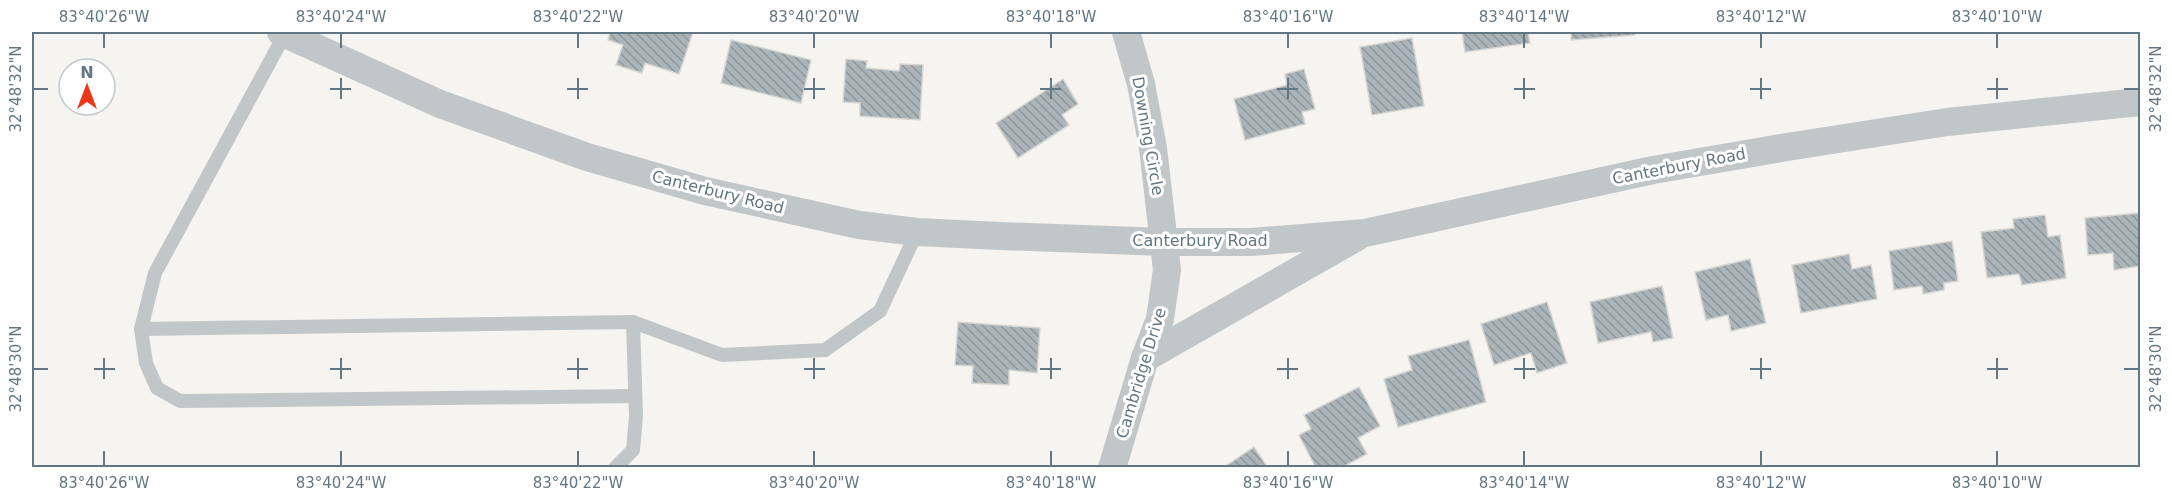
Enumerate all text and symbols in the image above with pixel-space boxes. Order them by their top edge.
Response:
text: 83°40'26"W [59,8,149,26]
text: 83°40'24"W [296,8,386,26]
text: 83°40'22"W [533,8,623,26]
text: 83°40'20"W [769,8,859,26]
text: 83°40'18"W [1006,8,1096,26]
text: 83°40'16"W [1243,8,1333,26]
text: 83°40'14"W [1479,8,1569,26]
text: 83°40'12"W [1716,8,1806,26]
text: 83°40'10"W [1952,8,2042,26]
text: 32°48'32"N [7,45,25,133]
text: 32°48'32"N [2147,45,2165,133]
north arrow [57,57,117,117]
text: N [80,63,94,82]
street label: Downing Circle [1128,75,1168,197]
street label: Canterbury Road [1611,144,1747,188]
street label: Canterbury Road [650,166,786,218]
street label: Canterbury Road [1132,231,1268,250]
street label: Cambridge Drive [1112,305,1170,441]
text: 32°48'30"N [7,325,25,413]
text: 32°48'30"N [2147,325,2165,413]
text: 83°40'26"W [59,474,149,492]
text: 83°40'24"W [296,474,386,492]
text: 83°40'22"W [533,474,623,492]
text: 83°40'20"W [769,474,859,492]
text: 83°40'18"W [1006,474,1096,492]
text: 83°40'16"W [1243,474,1333,492]
text: 83°40'14"W [1479,474,1569,492]
text: 83°40'12"W [1716,474,1806,492]
text: 83°40'10"W [1952,474,2042,492]

